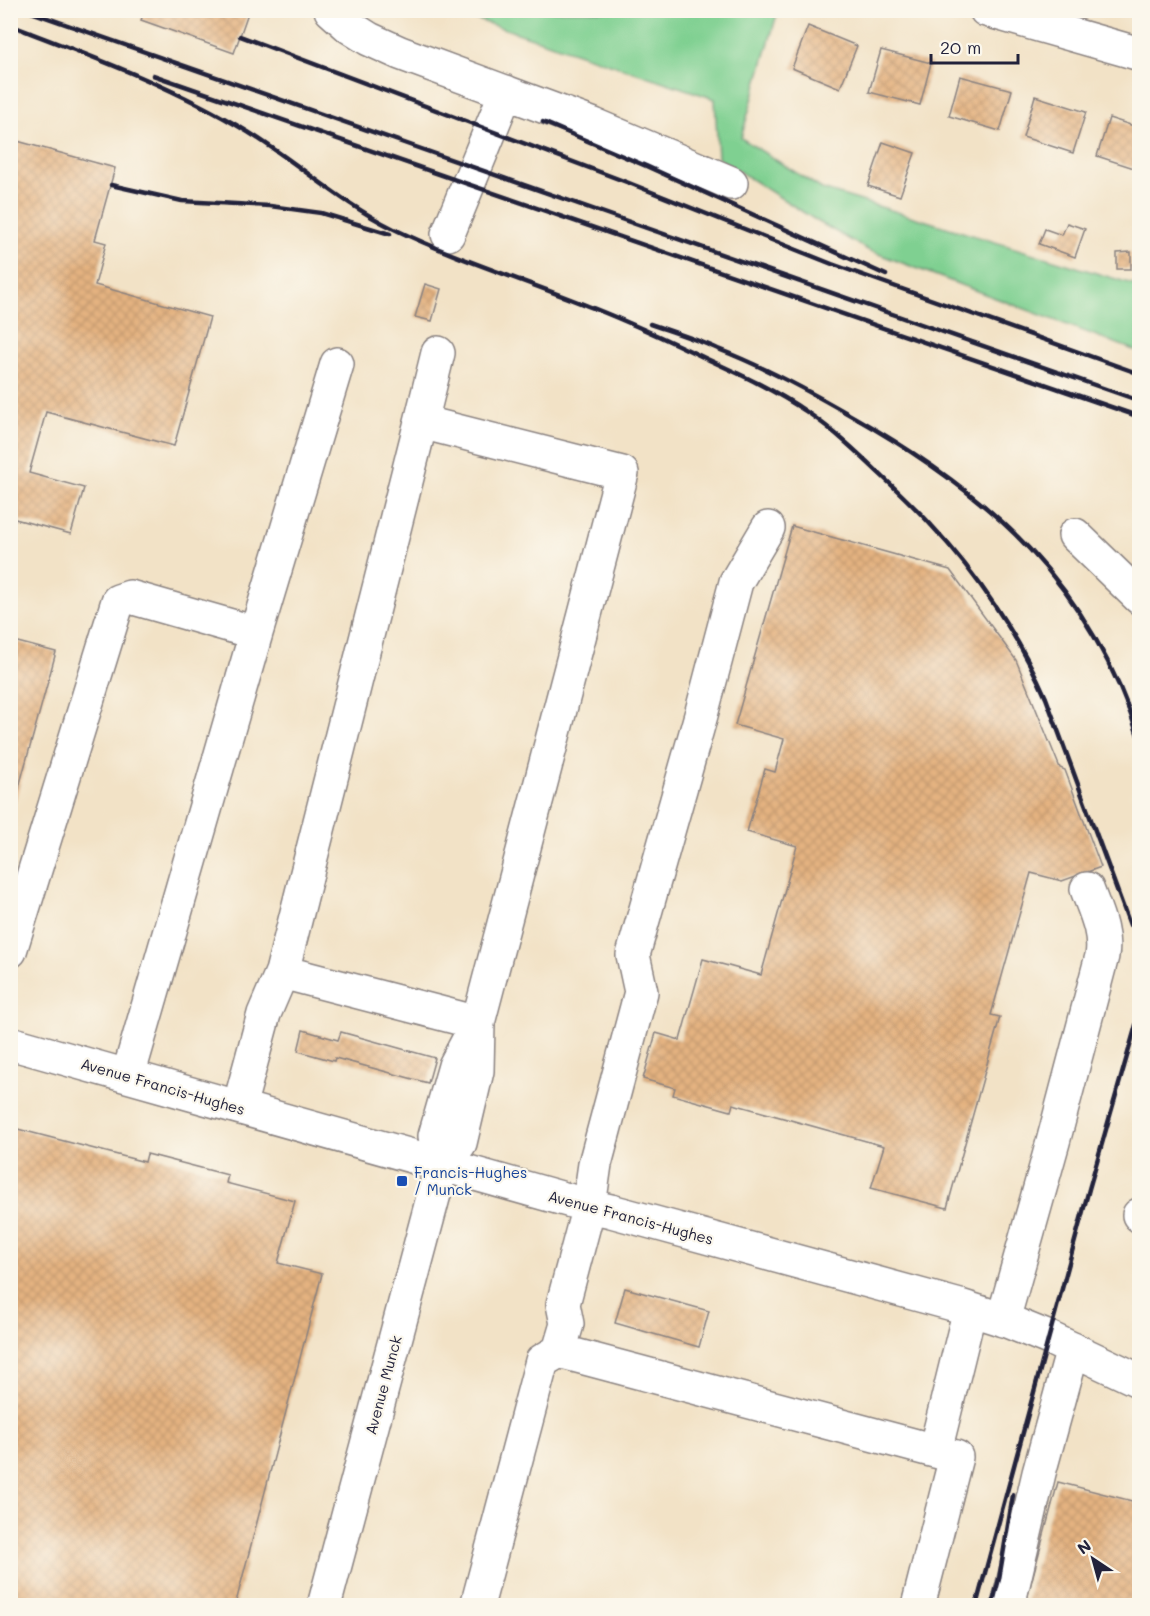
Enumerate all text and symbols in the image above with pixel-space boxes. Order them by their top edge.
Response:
scale bar [931,27,1018,65]
text: 20 m [940,35,981,59]
street label: Avenue Francis-Hughes [79,1053,247,1119]
place label: Francis-Hughes / Munck [414,1162,527,1199]
marker: Francis-Hughes / Munck [395,1174,409,1188]
street label: Avenue Francis-Hughes [546,1185,716,1249]
street label: Avenue Munck [360,1333,406,1437]
north arrow [1063,1529,1123,1589]
text: N [1073,1534,1095,1559]

